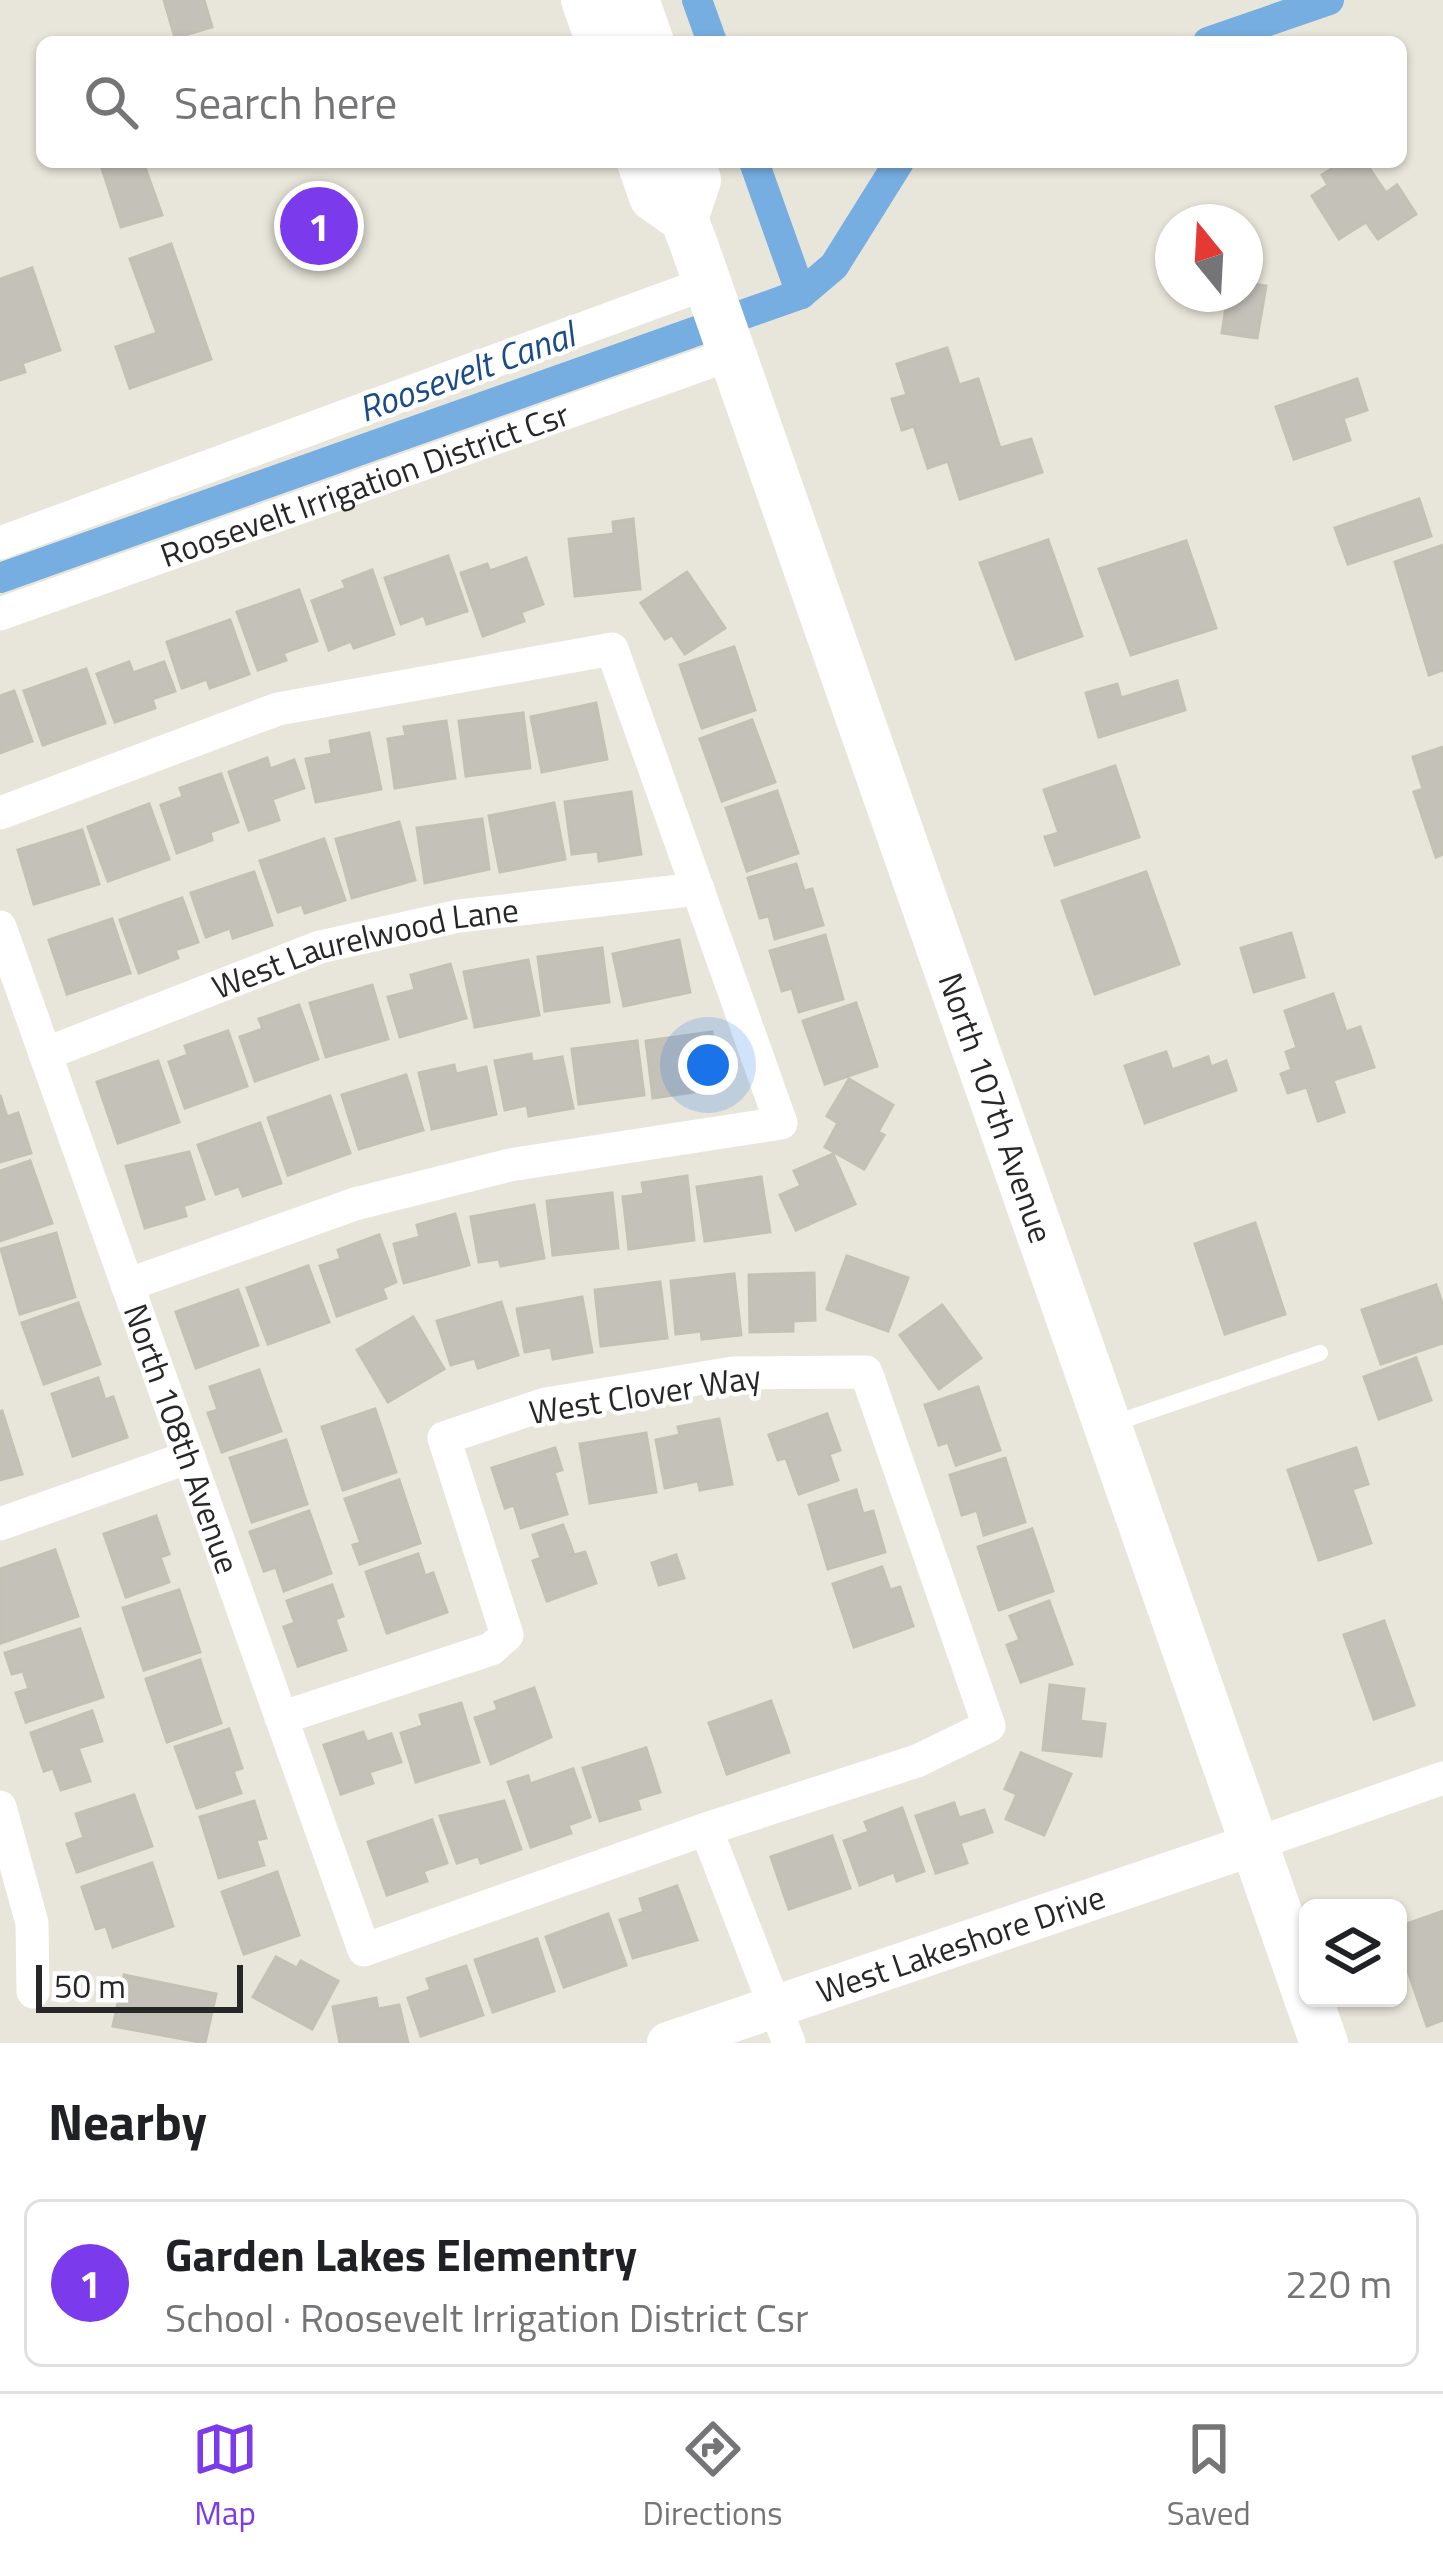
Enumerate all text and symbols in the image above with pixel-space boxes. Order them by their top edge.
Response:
search box [36,36,1407,168]
text: Search here [174,68,397,136]
icon: search [78,69,144,135]
pin: 1 [280,181,358,271]
north arrow [1155,204,1263,312]
water label: Roosevelt Canal [350,305,586,436]
street label: Roosevelt Irrigation District Csr [153,389,576,580]
street label: West Laurelwood Lane [205,884,521,1012]
street label: North 107th Avenue [926,966,1067,1250]
your location [678,1035,738,1095]
street label: North 108th Avenue [111,1297,253,1580]
street label: West Clover Way [525,1351,765,1437]
street label: West Lakeshore Drive [810,1872,1112,2016]
map controls [1299,1899,1407,2007]
button: layers [1299,1899,1407,2007]
scale bar [36,1959,243,2012]
text: 50 m [54,1961,126,2011]
text: Nearby [48,2082,207,2160]
text: Garden Lakes Elementry [165,2220,637,2288]
text: 1 [79,2254,101,2313]
text: 220 m [1285,2254,1392,2313]
text: School · Roosevelt Irrigation District Csr [165,2288,808,2347]
tab: Map [192,2416,258,2538]
tab: Directions [643,2416,782,2538]
tab: Saved [1167,2416,1251,2538]

